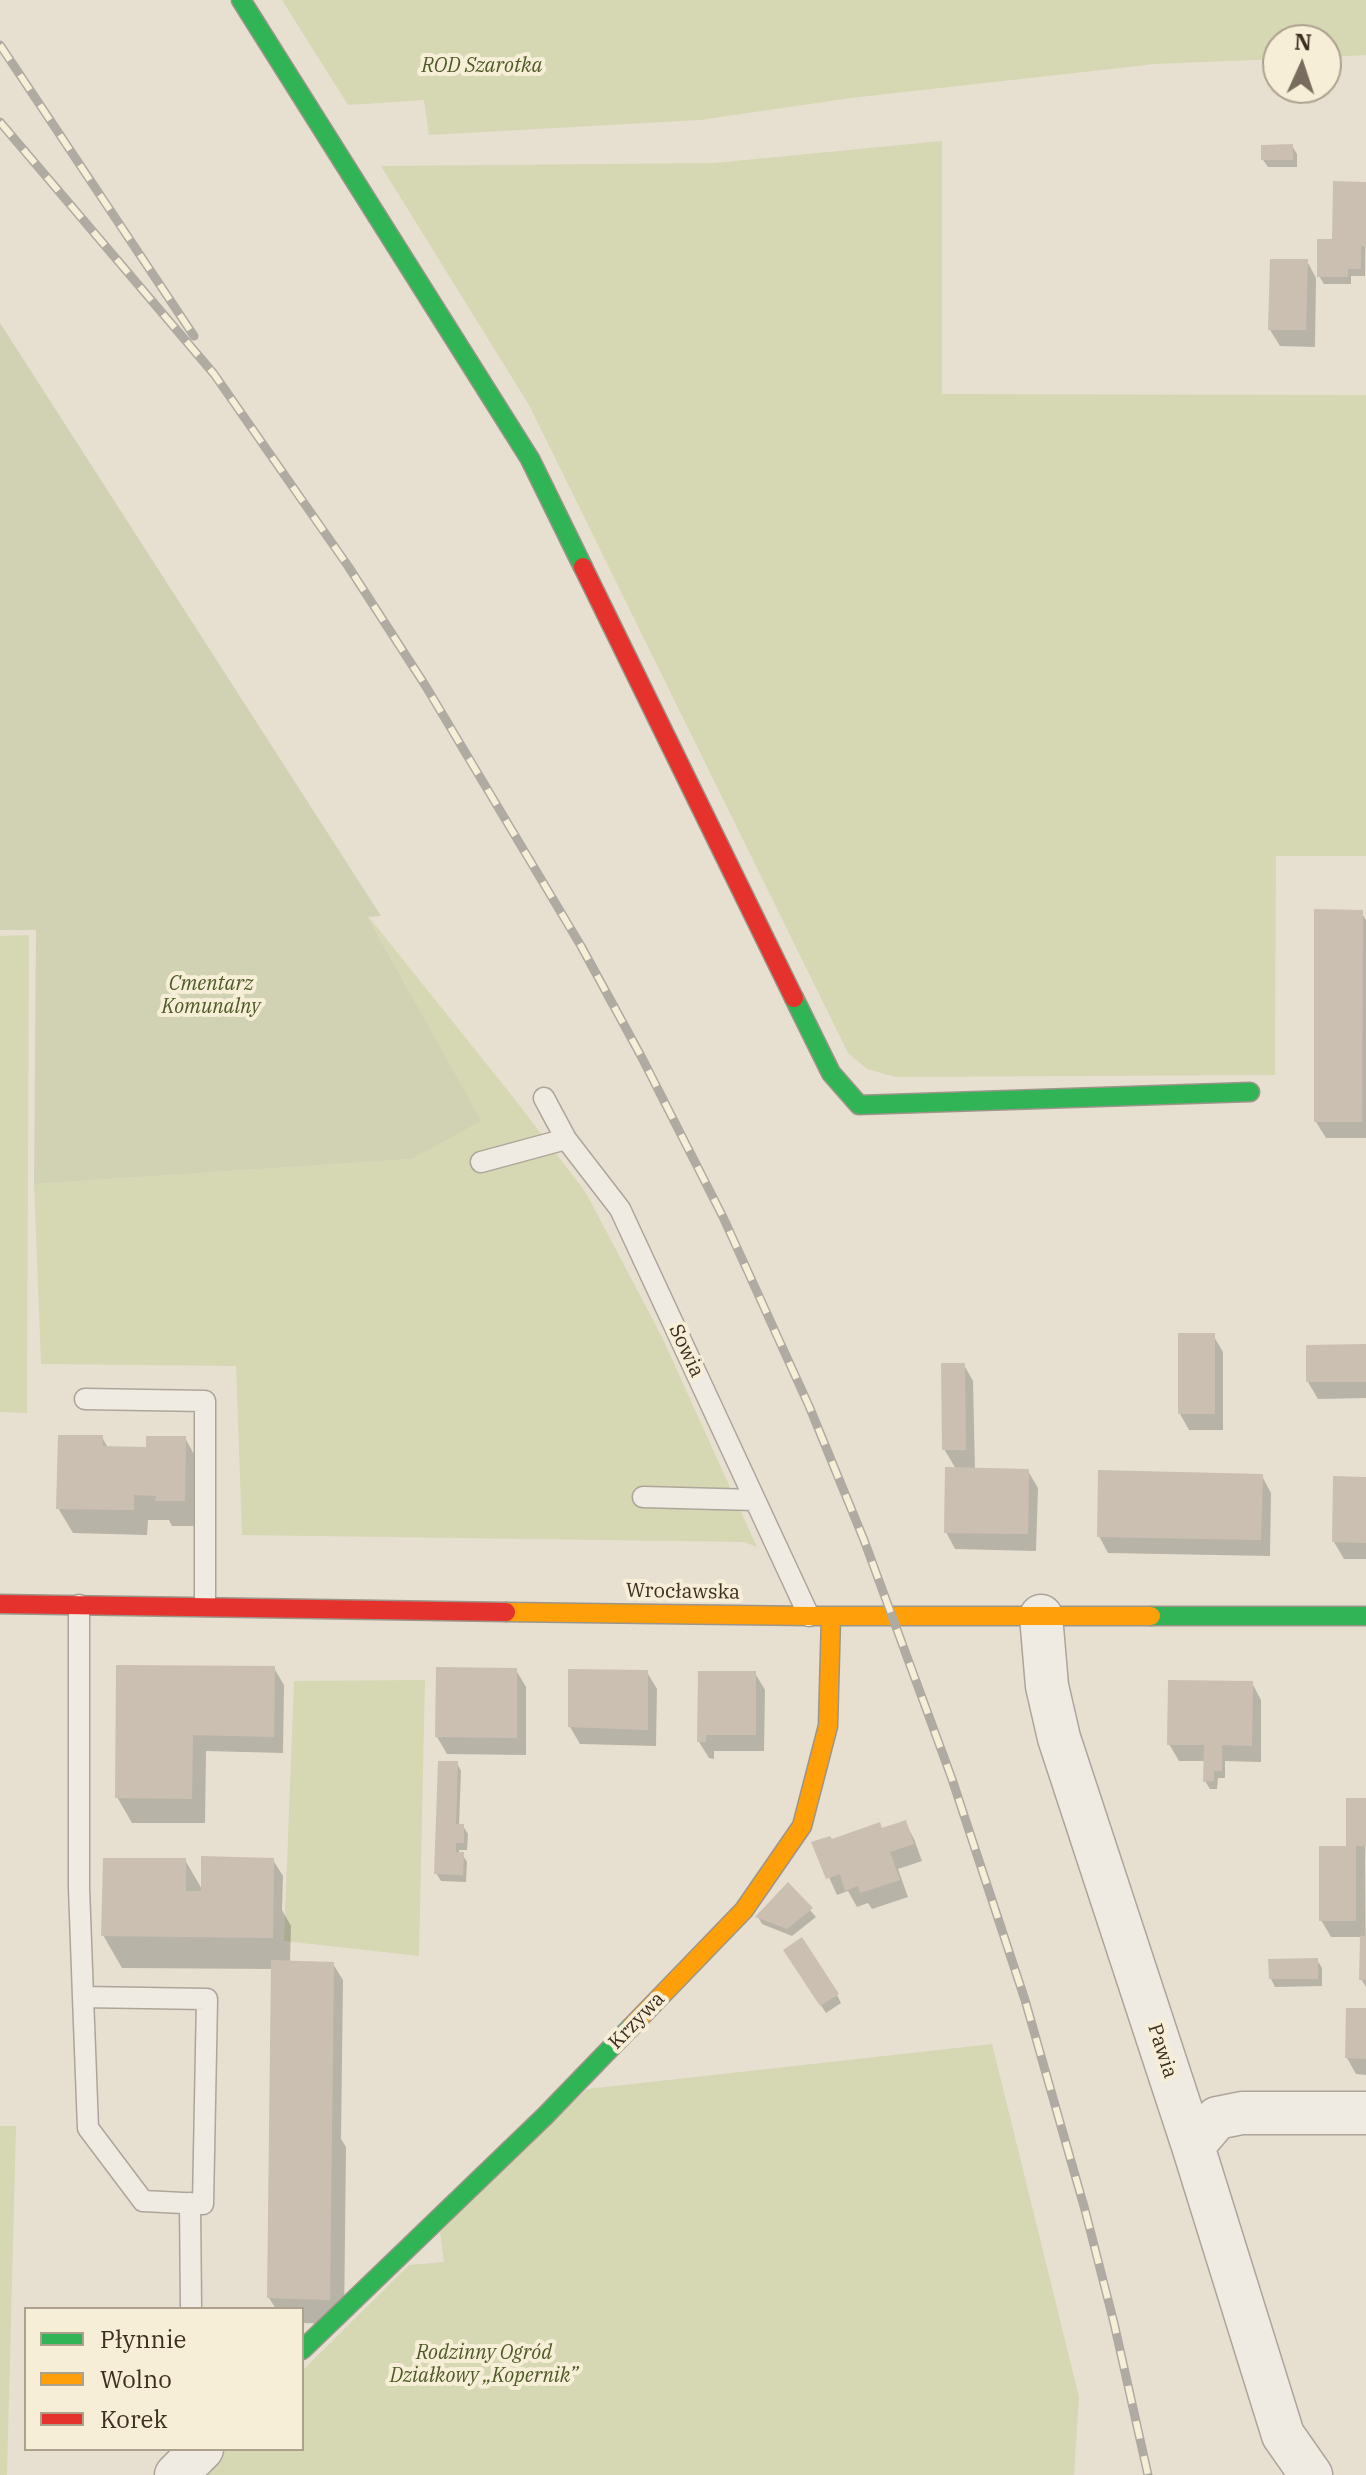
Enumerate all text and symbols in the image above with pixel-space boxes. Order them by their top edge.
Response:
north arrow [1262,24,1342,104]
text: N [1294,27,1313,56]
park label: ROD Szarotka [422,54,542,78]
park label: Cmentarz Komunalny [162,972,260,1019]
street label: Sowia [663,1321,709,1381]
street label: Wrocławska [626,1579,740,1605]
street label: Krzywa [604,1987,670,2055]
street label: Pawia [1142,2021,1182,2081]
legend [24,2307,304,2451]
text: Płynnie [100,2323,186,2355]
park label: Rodzinny Ogród Działkowy „Kopernik” [390,2341,578,2388]
text: Wolno [100,2363,172,2395]
text: Korek [100,2403,167,2435]

